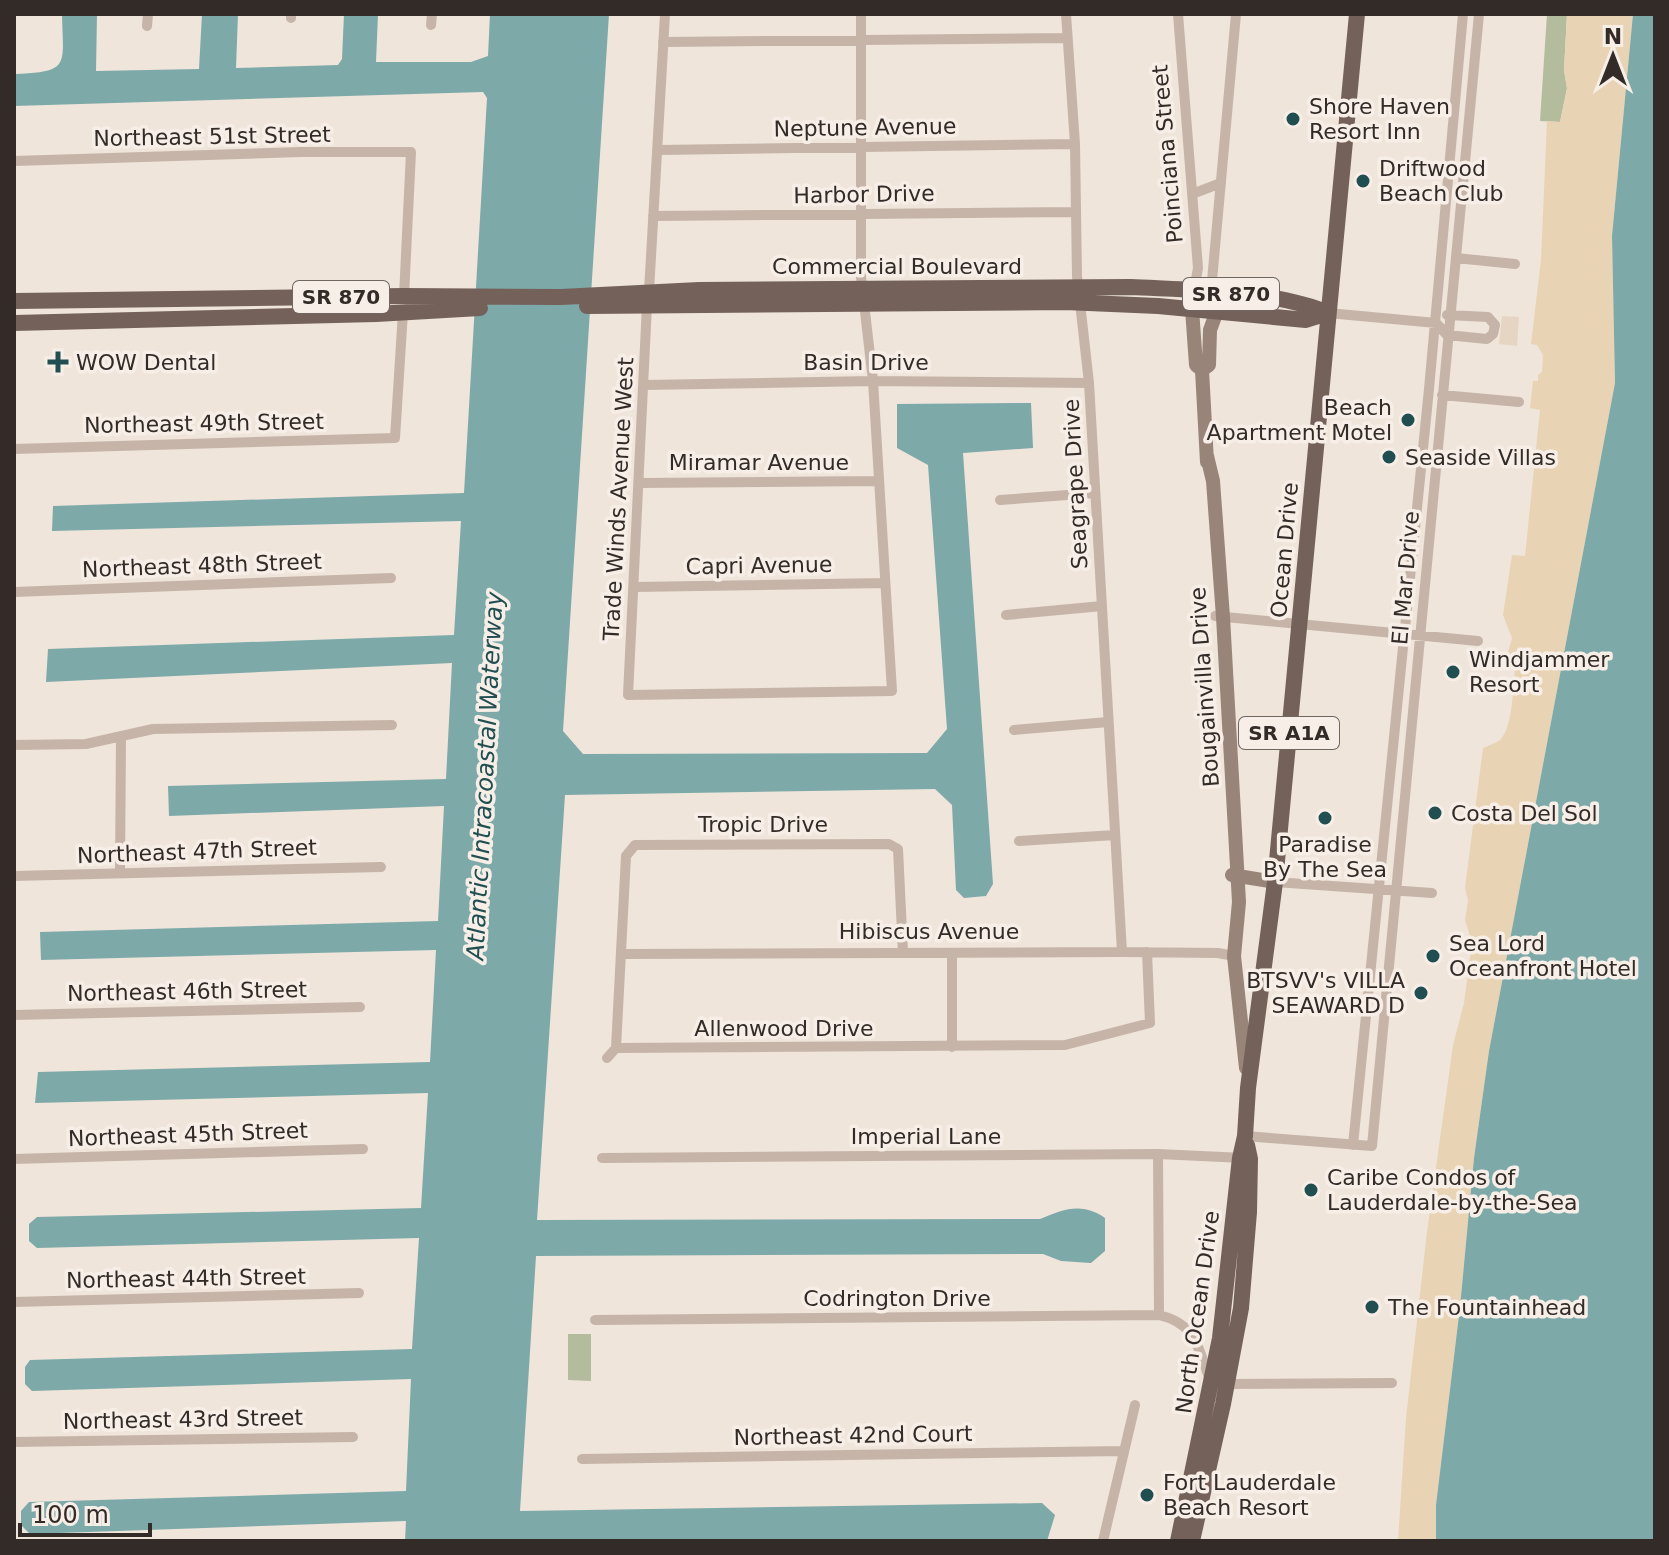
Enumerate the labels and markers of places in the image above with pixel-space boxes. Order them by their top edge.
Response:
place label: Shore Haven Resort Inn [1309,94,1450,144]
marker: Shore Haven Resort Inn [1284,110,1302,128]
place label: Driftwood Beach Club [1379,156,1504,206]
marker: Driftwood Beach Club [1354,172,1372,190]
place label: WOW Dental [76,350,216,375]
marker: WOW Dental [47,351,69,373]
place label: Beach Apartment Motel [1207,395,1392,445]
marker: Beach Apartment Motel [1399,411,1417,429]
place label: Seaside Villas [1405,445,1556,470]
marker: Seaside Villas [1380,448,1398,466]
place label: Windjammer Resort [1469,647,1610,697]
marker: Windjammer Resort [1444,663,1462,681]
place label: Costa Del Sol [1451,801,1598,826]
marker: Costa Del Sol [1426,804,1444,822]
marker: Paradise By The Sea [1316,809,1334,827]
place label: Paradise By The Sea [1263,832,1387,882]
place label: Sea Lord Oceanfront Hotel [1449,931,1637,981]
marker: Sea Lord Oceanfront Hotel [1424,947,1442,965]
place label: BTSVV's VILLA SEAWARD D [1246,968,1405,1018]
marker: BTSVV's VILLA SEAWARD D [1412,984,1430,1002]
place label: Caribe Condos of Lauderdale-by-the-Sea [1327,1165,1577,1215]
marker: Caribe Condos of Lauderdale-by-the-Sea [1302,1181,1320,1199]
place label: The Fountainhead [1387,1295,1586,1320]
marker: The Fountainhead [1363,1298,1381,1316]
place label: Fort Lauderdale Beach Resort [1163,1470,1336,1520]
marker: Fort Lauderdale Beach Resort [1138,1486,1156,1504]

